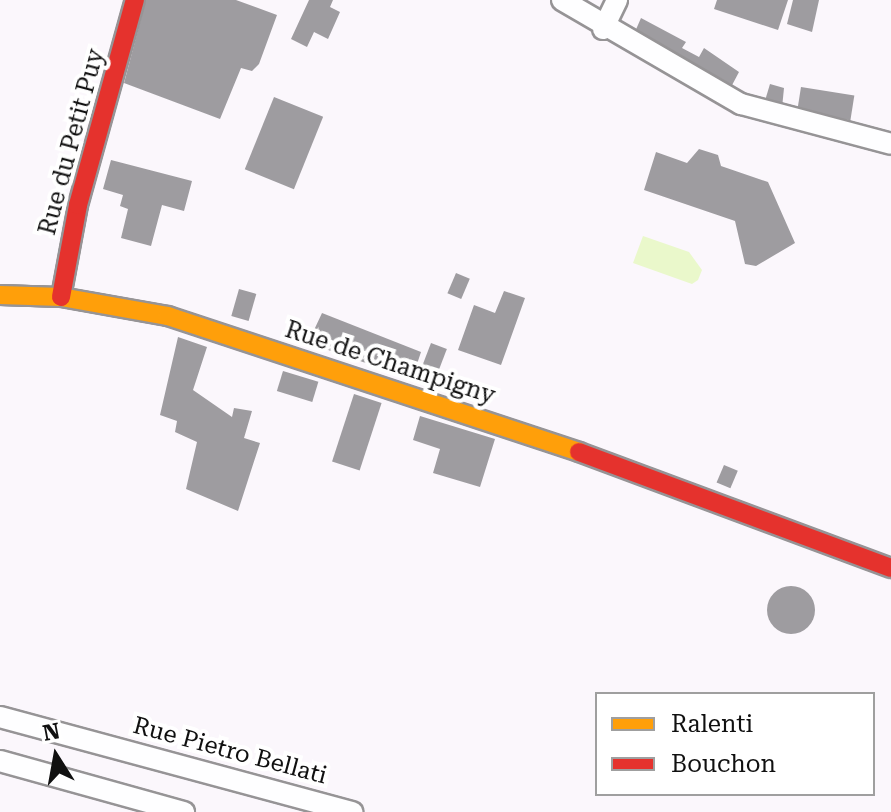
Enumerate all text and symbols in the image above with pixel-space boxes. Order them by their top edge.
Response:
street label: Rue du Petit Puy [33,46,111,238]
street label: Rue de Champigny [281,315,499,411]
legend [595,692,875,796]
text: Ralenti [671,710,753,738]
street label: Rue Pietro Bellati [130,711,330,791]
north arrow [16,716,96,796]
text: N [41,718,62,746]
text: Bouchon [671,750,776,778]

